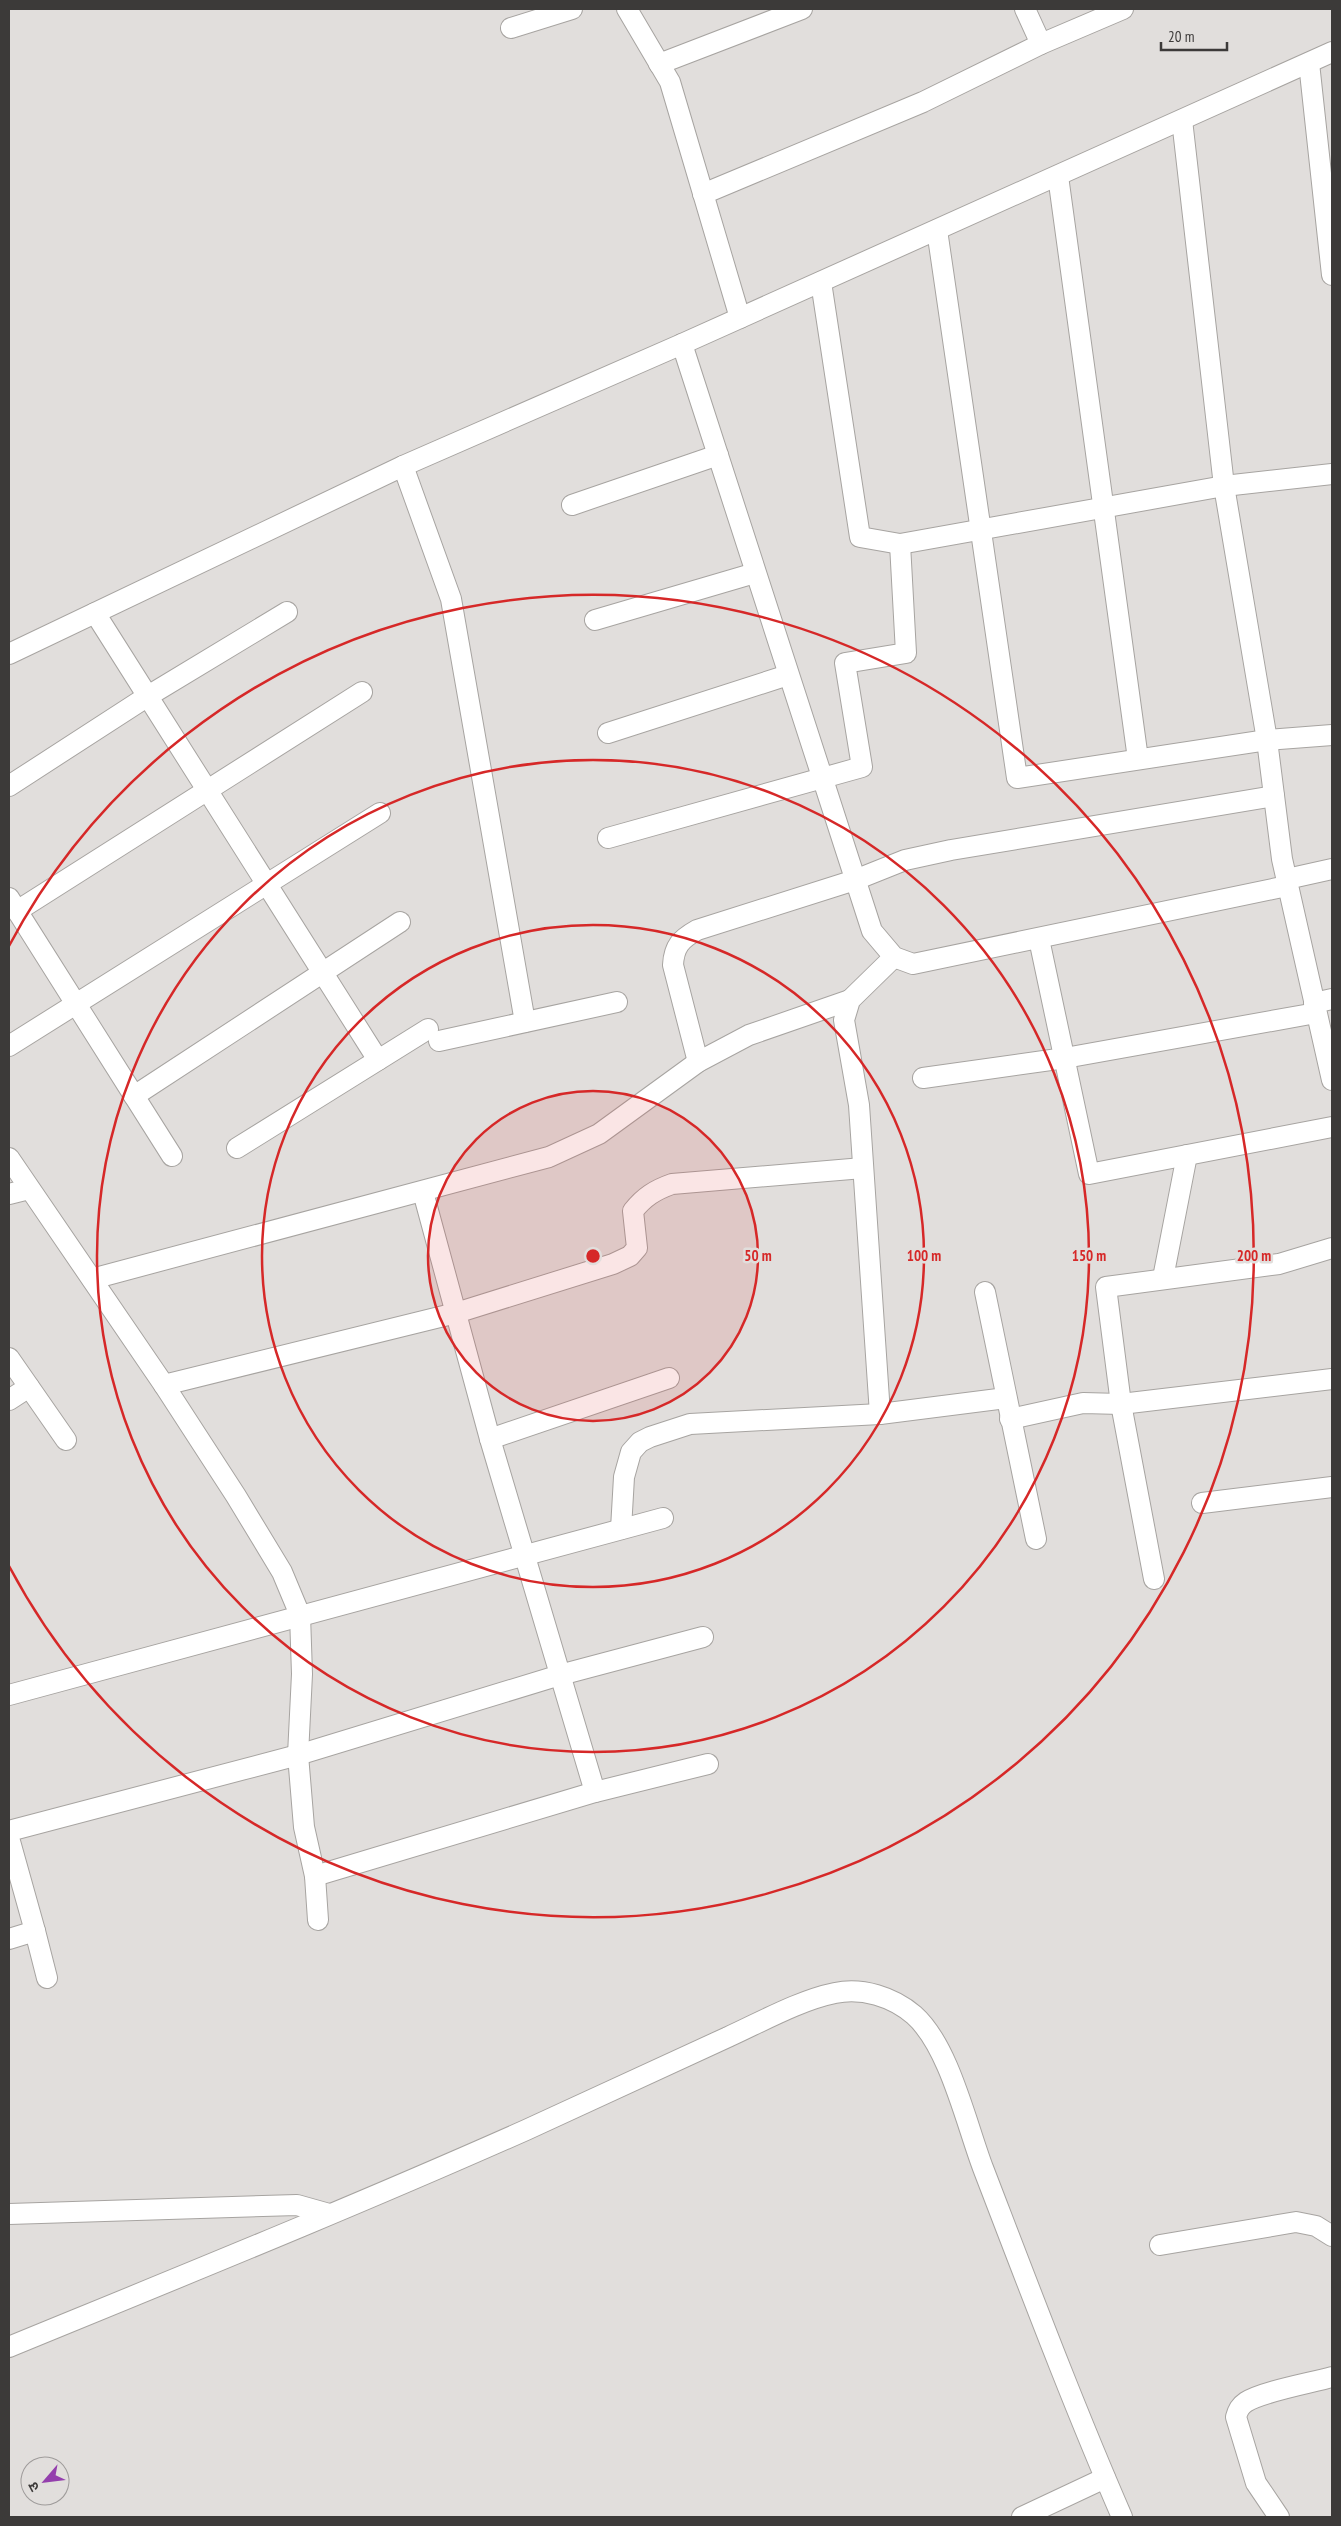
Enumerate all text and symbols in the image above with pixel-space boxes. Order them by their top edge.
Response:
scale bar [1161,20,1227,52]
text: 20 m [1168,27,1194,46]
text: 50 m [744,1246,772,1265]
text: 100 m [907,1246,941,1265]
text: 150 m [1072,1246,1106,1265]
text: 200 m [1237,1246,1271,1265]
centre of rings [584,1247,602,1265]
north arrow [20,2456,70,2506]
text: उ [23,2479,43,2495]

